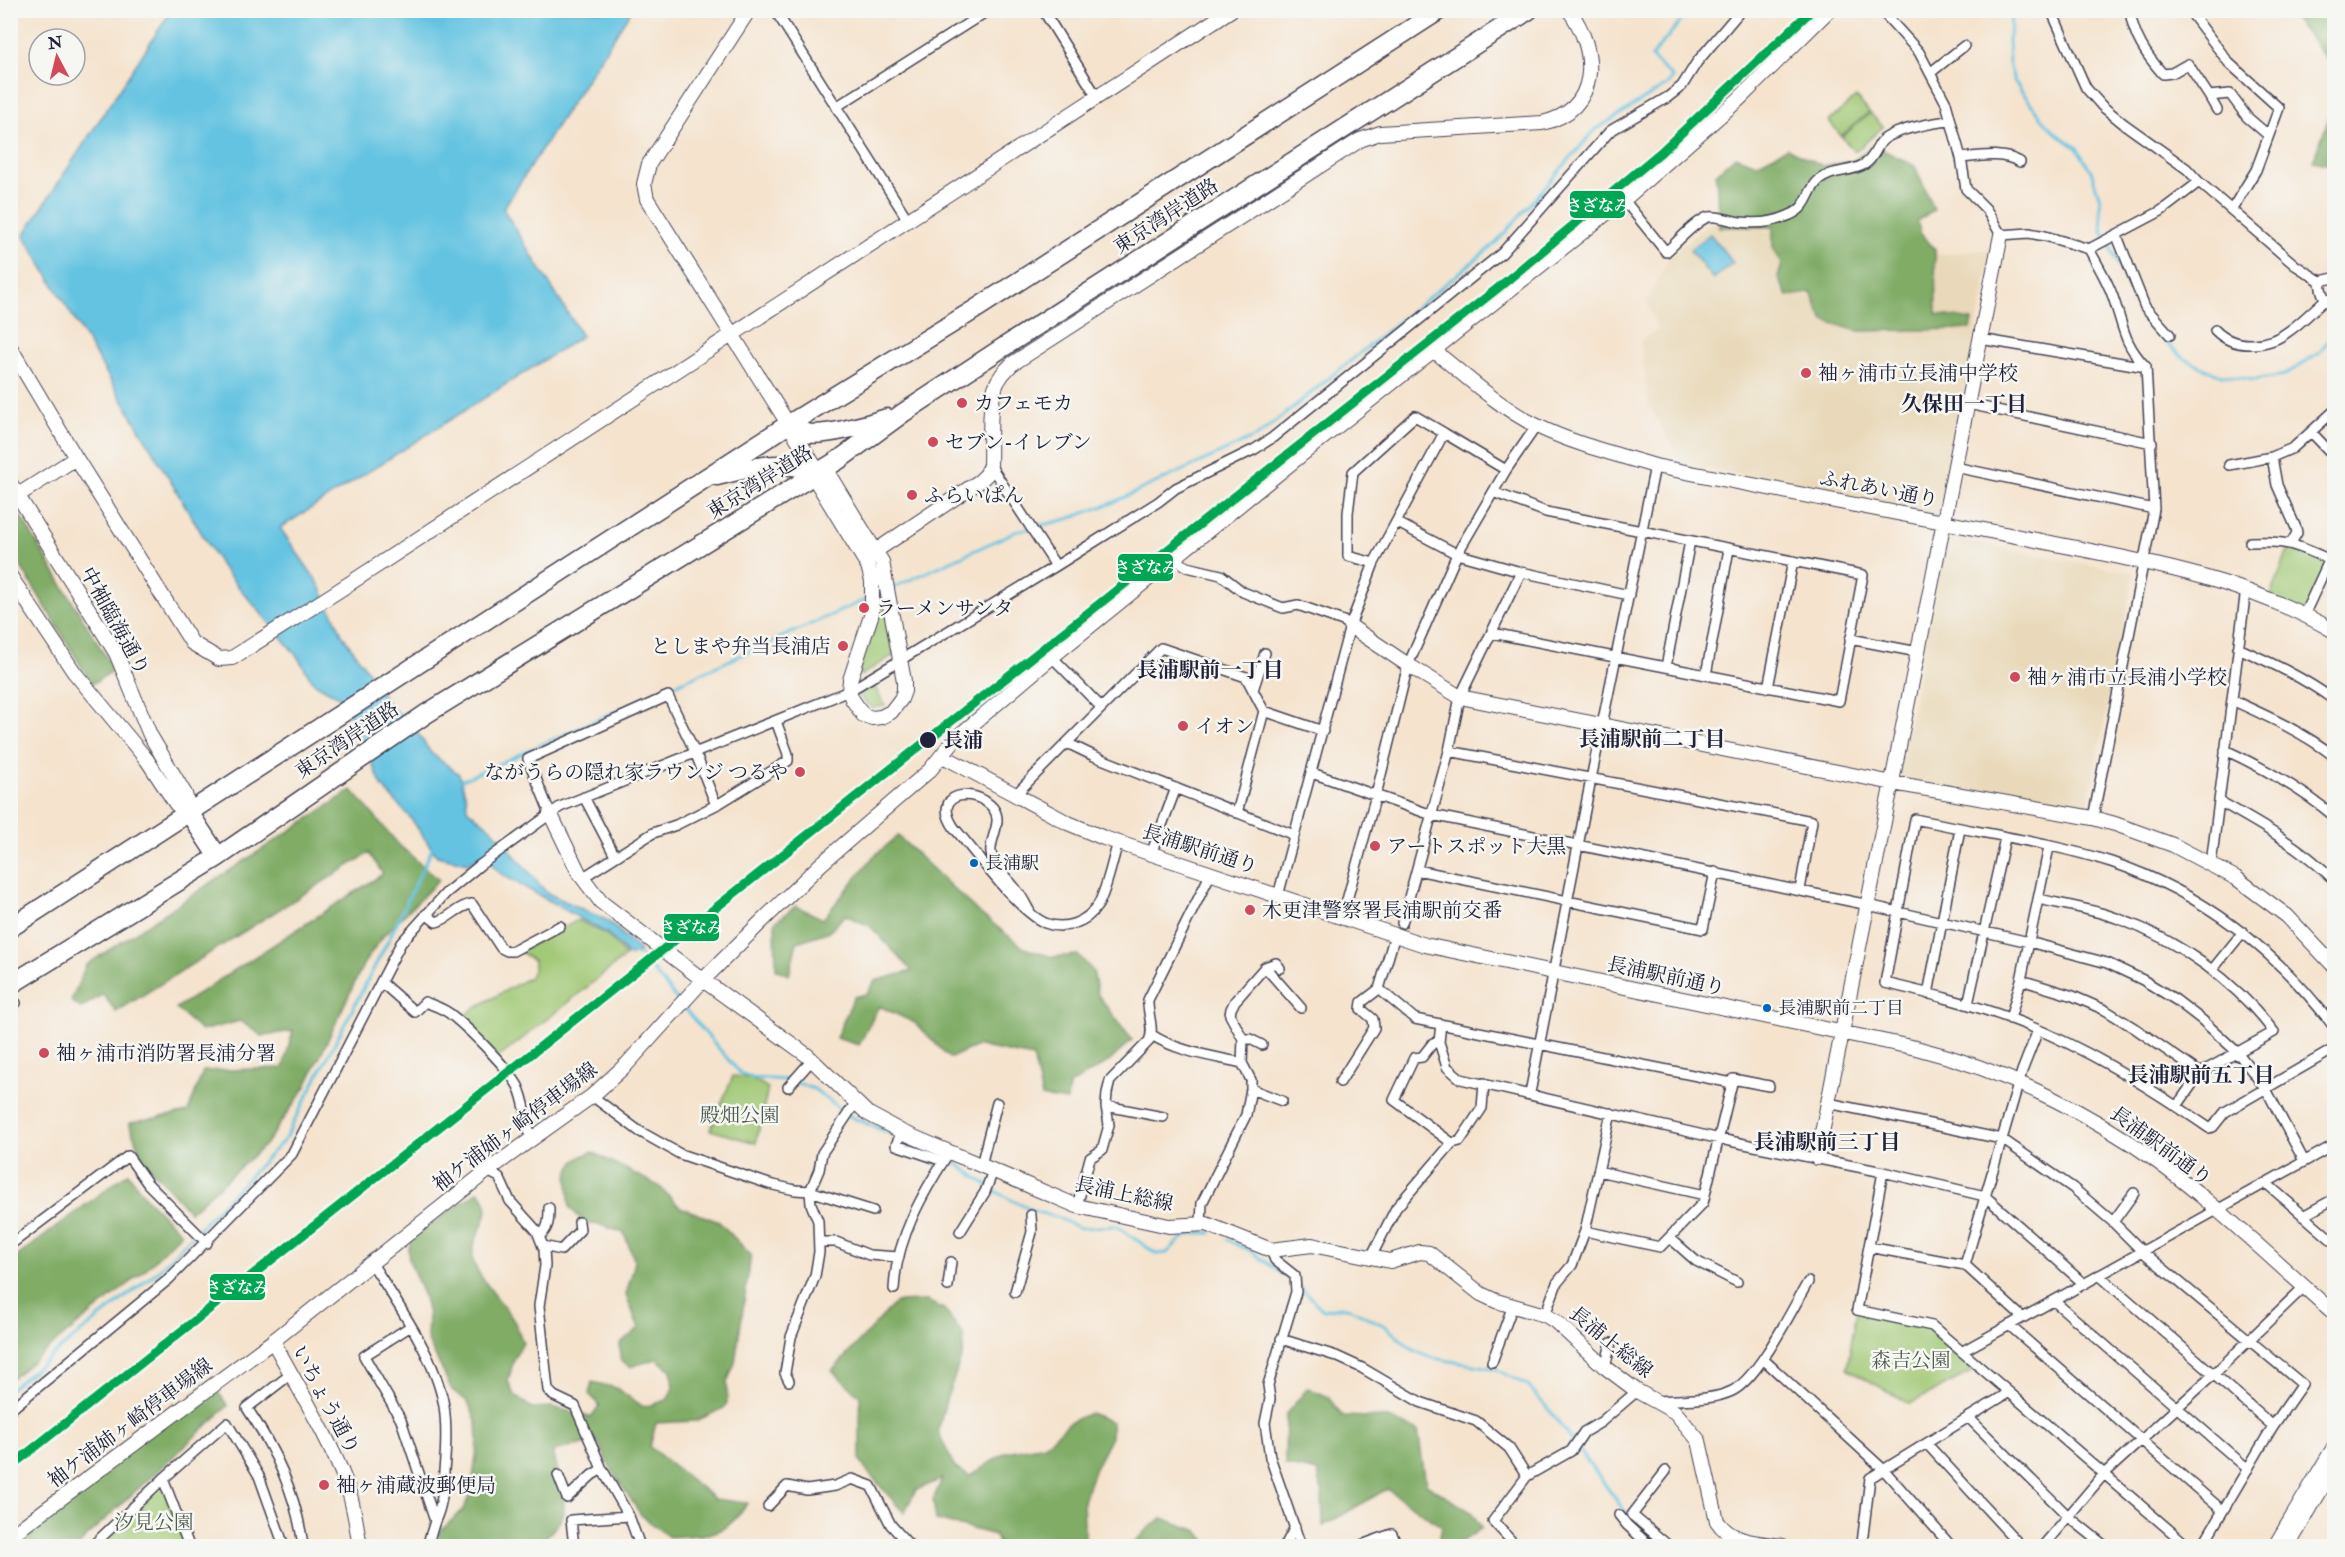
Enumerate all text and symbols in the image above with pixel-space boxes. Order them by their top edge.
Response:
north arrow [27,27,87,87]
text: N [46,32,64,54]
street label: 東京湾岸道路 [1109,173,1223,259]
line badge: さざなみ [1569,190,1626,219]
text: さざなみ [1566,196,1630,216]
place label: 袖ヶ浦市立長浦中学校 [1818,361,2018,386]
marker: 袖ヶ浦市立長浦中学校 [1799,366,1813,380]
place label: カフェモカ [974,391,1073,416]
district label: 久保田一丁目 [1901,391,2027,418]
marker: カフェモカ [955,396,969,410]
place label: セブン-イレブン [945,430,1092,455]
marker: セブン-イレブン [926,435,940,449]
street label: 東京湾岸道路 [702,440,818,524]
street label: ふれあい通り [1818,465,1940,513]
place label: ふらいぱん [924,483,1024,508]
marker: ふらいぱん [905,488,919,502]
line badge: さざなみ [1117,553,1174,582]
text: さざなみ [1114,558,1178,578]
street label: 中袖臨海通り [75,562,155,680]
place label: ラーメンサンタ [876,596,1013,621]
marker: ラーメンサンタ [857,601,871,615]
place label: としまや弁当長浦店 [651,634,831,659]
marker: としまや弁当長浦店 [836,639,850,653]
district label: 長浦駅前一丁目 [1137,657,1284,684]
place label: 袖ヶ浦市立長浦小学校 [2027,665,2227,690]
marker: 袖ヶ浦市立長浦小学校 [2008,670,2022,684]
street label: 東京湾岸道路 [290,696,404,784]
place label: イオン [1195,714,1254,739]
marker: イオン [1176,719,1190,733]
district label: 長浦駅前二丁目 [1579,726,1726,753]
place label: 長浦 [943,728,983,753]
marker: 長浦 [918,730,938,750]
place label: ながうらの隠れ家ラウンジ つるや [484,760,788,785]
marker: ながうらの隠れ家ラウンジ つるや [793,765,807,779]
street label: 長浦駅前通り [1139,819,1261,879]
place label: アートスポット大黒 [1387,834,1566,859]
marker: アートスポット大黒 [1368,839,1382,853]
place label: 長浦駅 [985,852,1039,875]
marker: 長浦駅 [968,857,980,869]
place label: 木更津警察署長浦駅前交番 [1262,898,1502,923]
marker: 木更津警察署長浦駅前交番 [1243,903,1257,917]
line badge: さざなみ [663,913,720,942]
text: さざなみ [659,918,723,938]
street label: 長浦駅前通り [1605,951,1727,1001]
place label: 長浦駅前二丁目 [1778,997,1904,1020]
marker: 長浦駅前二丁目 [1761,1002,1773,1014]
place label: 袖ヶ浦市消防署長浦分署 [56,1041,276,1066]
marker: 袖ヶ浦市消防署長浦分署 [37,1046,51,1060]
street label: 袖ケ浦姉ヶ崎停車場線 [428,1057,602,1197]
district label: 長浦駅前五丁目 [2128,1062,2275,1089]
street label: 長浦駅前通り [2105,1101,2217,1191]
park label: 殿畑公園 [700,1103,780,1128]
district label: 長浦駅前三丁目 [1754,1129,1901,1156]
street label: 長浦上総線 [1072,1171,1176,1217]
line badge: さざなみ [209,1273,266,1301]
text: さざなみ [205,1278,269,1298]
street label: 長浦上総線 [1564,1301,1658,1383]
street label: いちょう通り [287,1341,365,1459]
park label: 森吉公園 [1871,1348,1951,1373]
street label: 袖ケ浦姉ヶ崎停車場線 [43,1353,217,1493]
place label: 袖ヶ浦蔵波郵便局 [336,1473,496,1498]
marker: 袖ヶ浦蔵波郵便局 [317,1478,331,1492]
park label: 汐見公園 [114,1510,194,1535]

